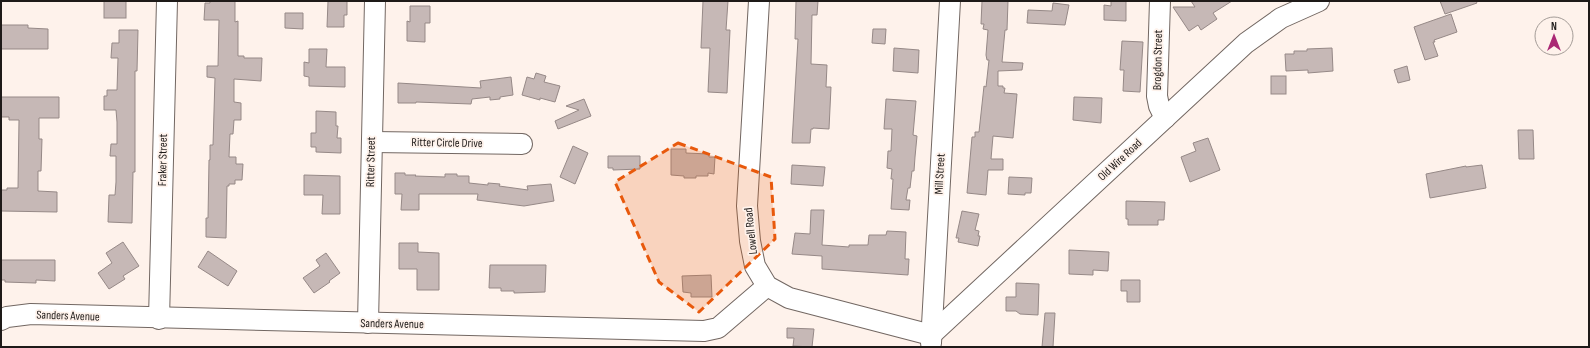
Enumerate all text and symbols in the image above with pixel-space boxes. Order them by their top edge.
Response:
north arrow [1534,16,1574,56]
text: N [1551,20,1557,33]
street label: Brogdon Street [1150,29,1166,90]
street label: Fraker Street [155,133,171,186]
street label: Ritter Circle Drive [411,135,483,151]
street label: Ritter Street [363,136,379,187]
street label: Old Wire Road [1095,136,1145,184]
street label: Mill Street [931,153,949,195]
street label: Lowell Road [741,207,761,255]
street label: Sanders Avenue [36,307,100,325]
street label: Sanders Avenue [360,316,424,332]

